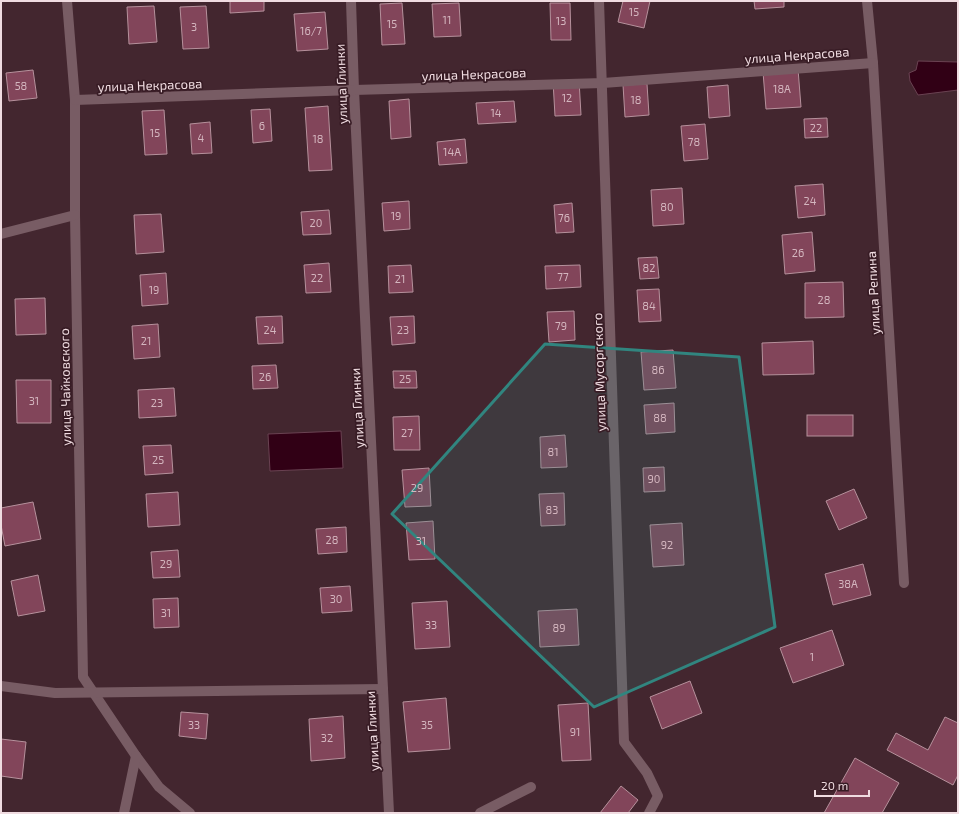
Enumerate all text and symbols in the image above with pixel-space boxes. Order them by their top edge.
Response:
house number: 15 [629,5,639,18]
house number: 11 [443,13,451,26]
house number: 13 [556,14,566,27]
house number: 15 [387,17,397,30]
house number: 3 [191,20,197,33]
house number: 16/7 [300,24,322,37]
street label: улица Глинки [332,43,350,125]
street label: улица Некрасова [744,43,850,67]
street label: улица Некрасова [421,64,527,84]
street label: улица Некрасова [97,75,203,95]
house number: 58 [15,79,27,92]
house number: 18А [773,82,791,95]
house number: 12 [562,91,572,104]
house number: 18 [630,93,642,106]
house number: 14 [490,106,502,119]
house number: 6 [259,119,265,132]
house number: 22 [810,121,822,134]
house number: 15 [150,126,160,139]
house number: 4 [198,131,205,144]
house number: 18 [312,132,324,145]
house number: 78 [688,135,700,148]
house number: 14А [443,145,461,158]
house number: 24 [804,194,817,207]
house number: 80 [660,200,674,213]
house number: 19 [391,209,401,222]
house number: 76 [558,211,570,224]
house number: 20 [310,216,322,229]
house number: 26 [792,246,804,259]
street label: улица Репина [863,251,883,335]
house number: 82 [643,261,655,274]
house number: 77 [557,270,569,283]
house number: 22 [311,271,323,284]
house number: 21 [395,272,405,285]
house number: 19 [149,283,159,296]
house number: 28 [818,293,830,306]
house number: 84 [642,299,656,312]
street label: улица Мусоргского [589,312,609,432]
house number: 79 [555,319,567,332]
house number: 24 [264,323,277,336]
house number: 23 [397,323,409,336]
street label: улица Чайковского [56,328,74,446]
house number: 21 [141,334,151,347]
house number: 86 [652,363,664,376]
street label: улица Глинки [347,367,367,449]
house number: 26 [259,370,271,383]
house number: 25 [399,372,411,385]
house number: 31 [29,394,39,407]
house number: 23 [151,396,163,409]
house number: 88 [653,411,667,424]
house number: 27 [401,426,413,439]
house number: 81 [547,445,559,458]
house number: 25 [152,453,164,466]
house number: 90 [648,472,660,485]
house number: 29 [411,481,423,494]
house number: 83 [546,503,558,516]
house number: 28 [326,533,338,546]
house number: 31 [416,534,426,547]
house number: 92 [661,538,673,551]
house number: 29 [160,557,172,570]
house number: 38А [838,577,858,590]
house number: 30 [330,592,342,605]
house number: 31 [161,606,171,619]
house number: 33 [425,618,437,631]
house number: 89 [553,621,565,634]
house number: 1 [810,650,814,663]
street label: улица Глинки [362,690,382,772]
house number: 33 [188,718,200,731]
house number: 35 [421,718,433,731]
house number: 91 [570,725,580,738]
house number: 32 [321,731,333,744]
scale bar [815,772,869,798]
text: 20 m [821,778,848,792]

